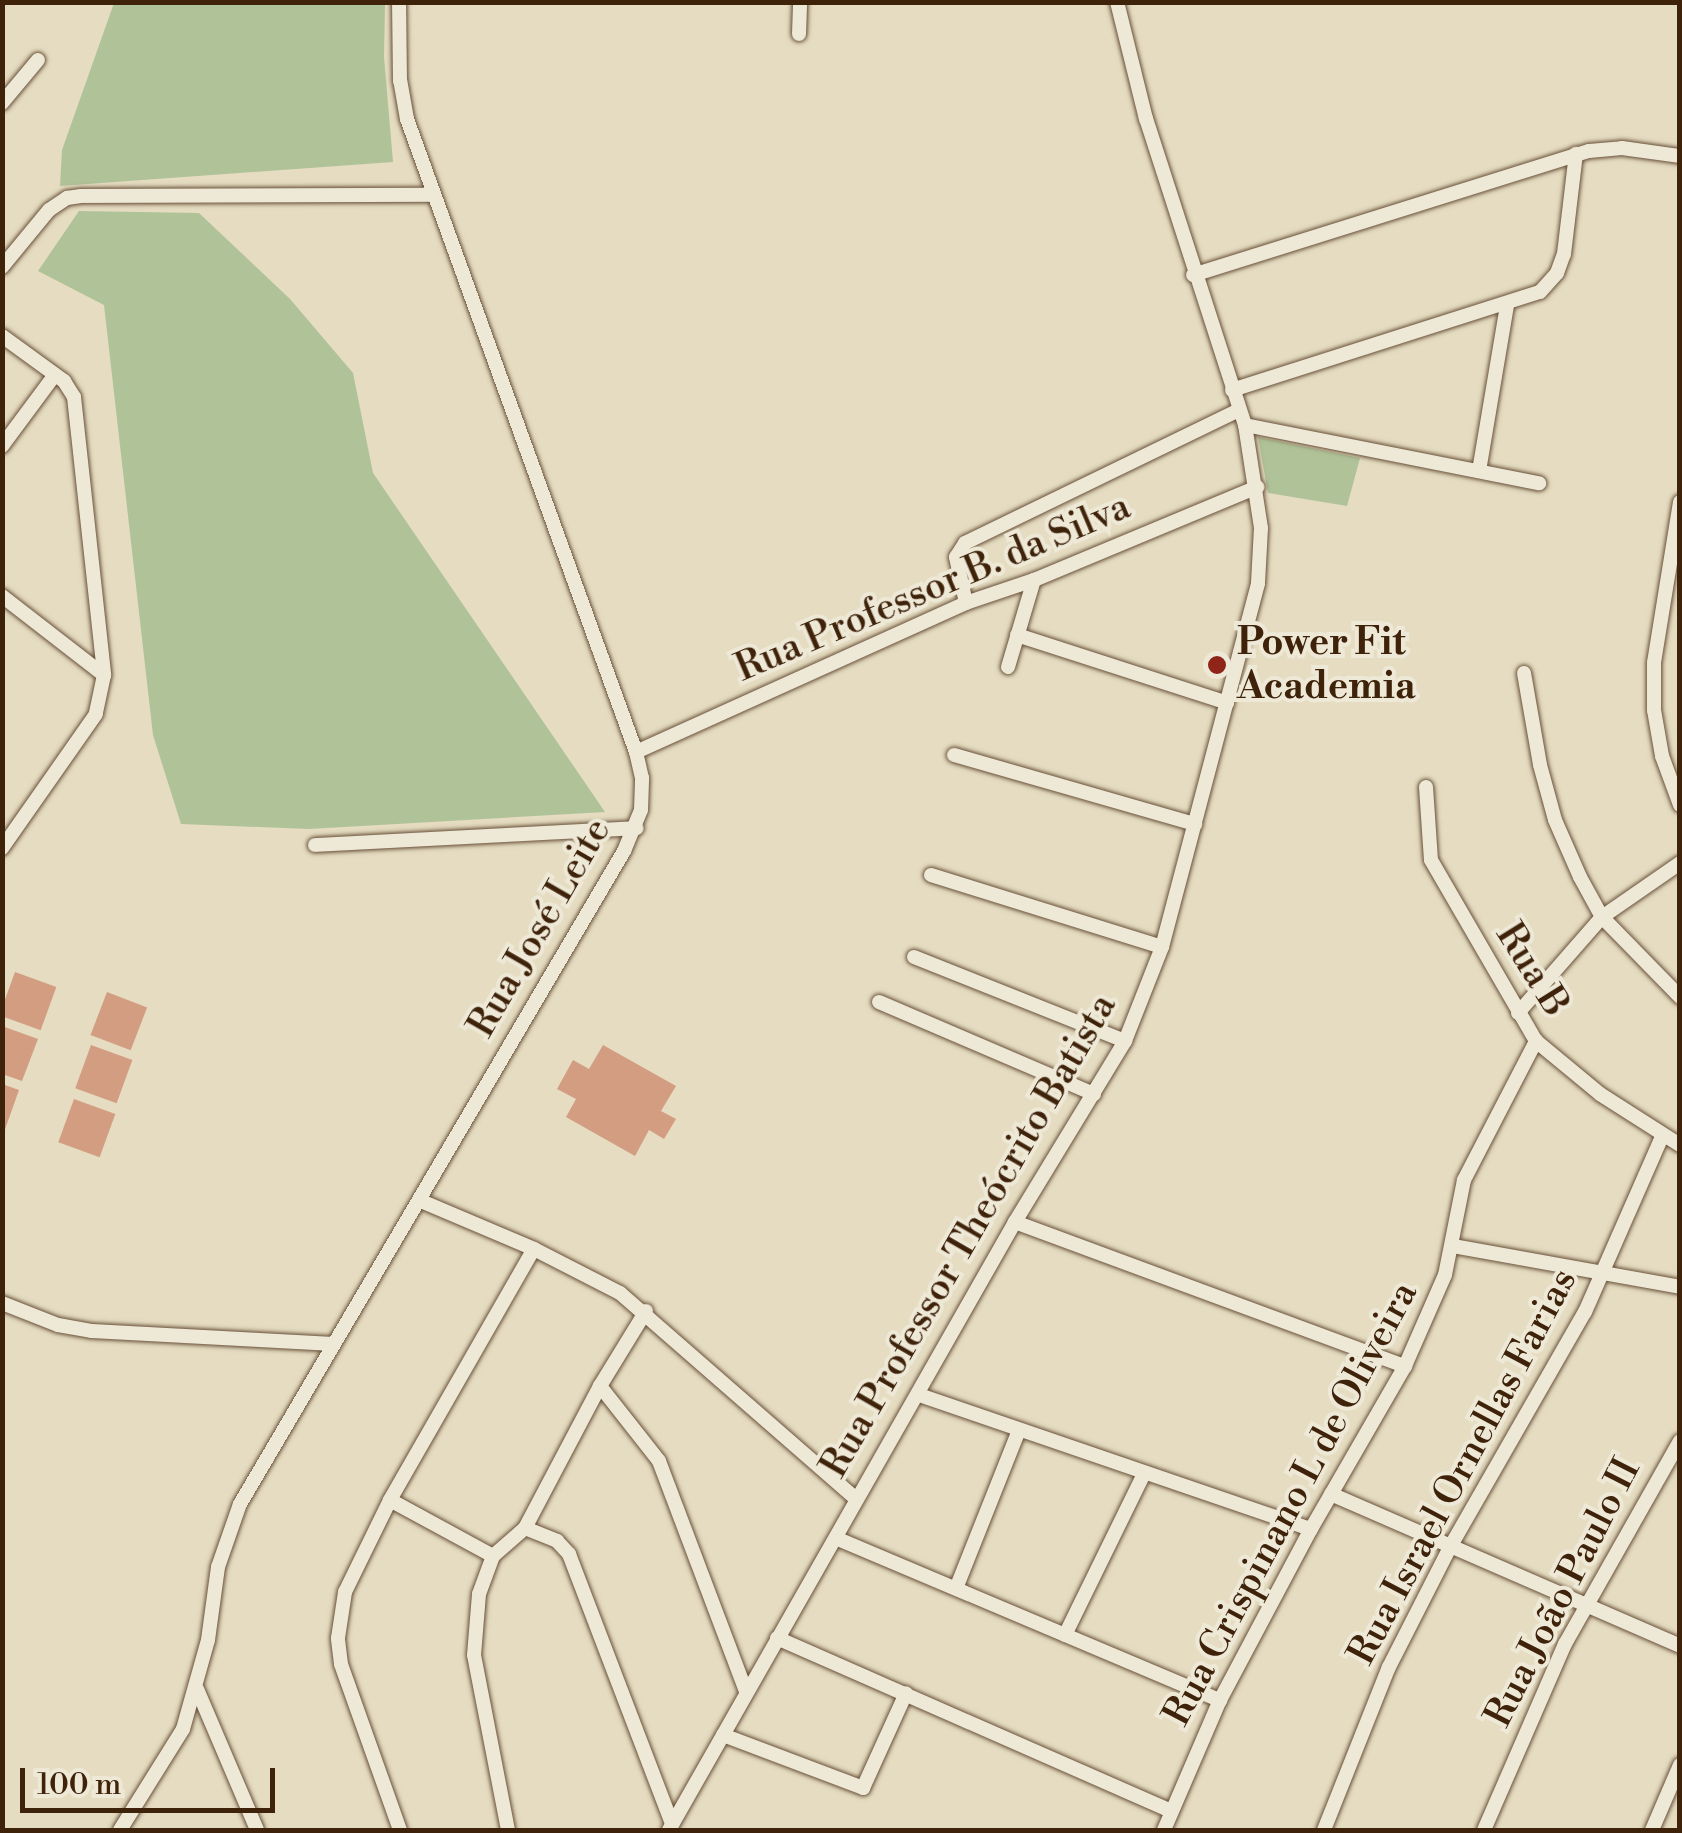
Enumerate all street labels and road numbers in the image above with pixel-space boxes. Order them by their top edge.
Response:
street label: Rua Professor B. da Silva [729,484,1137,692]
street label: Rua José Leite [459,811,621,1045]
street label: Rua B [1486,915,1578,1025]
street label: Rua Professor Theócrito Batista [812,986,1126,1486]
street label: Rua Israel Ornellas Farias [1339,1261,1587,1673]
street label: Rua Crispinano L de Oliveira [1154,1274,1428,1734]
street label: Rua João Paulo II [1476,1451,1650,1735]

